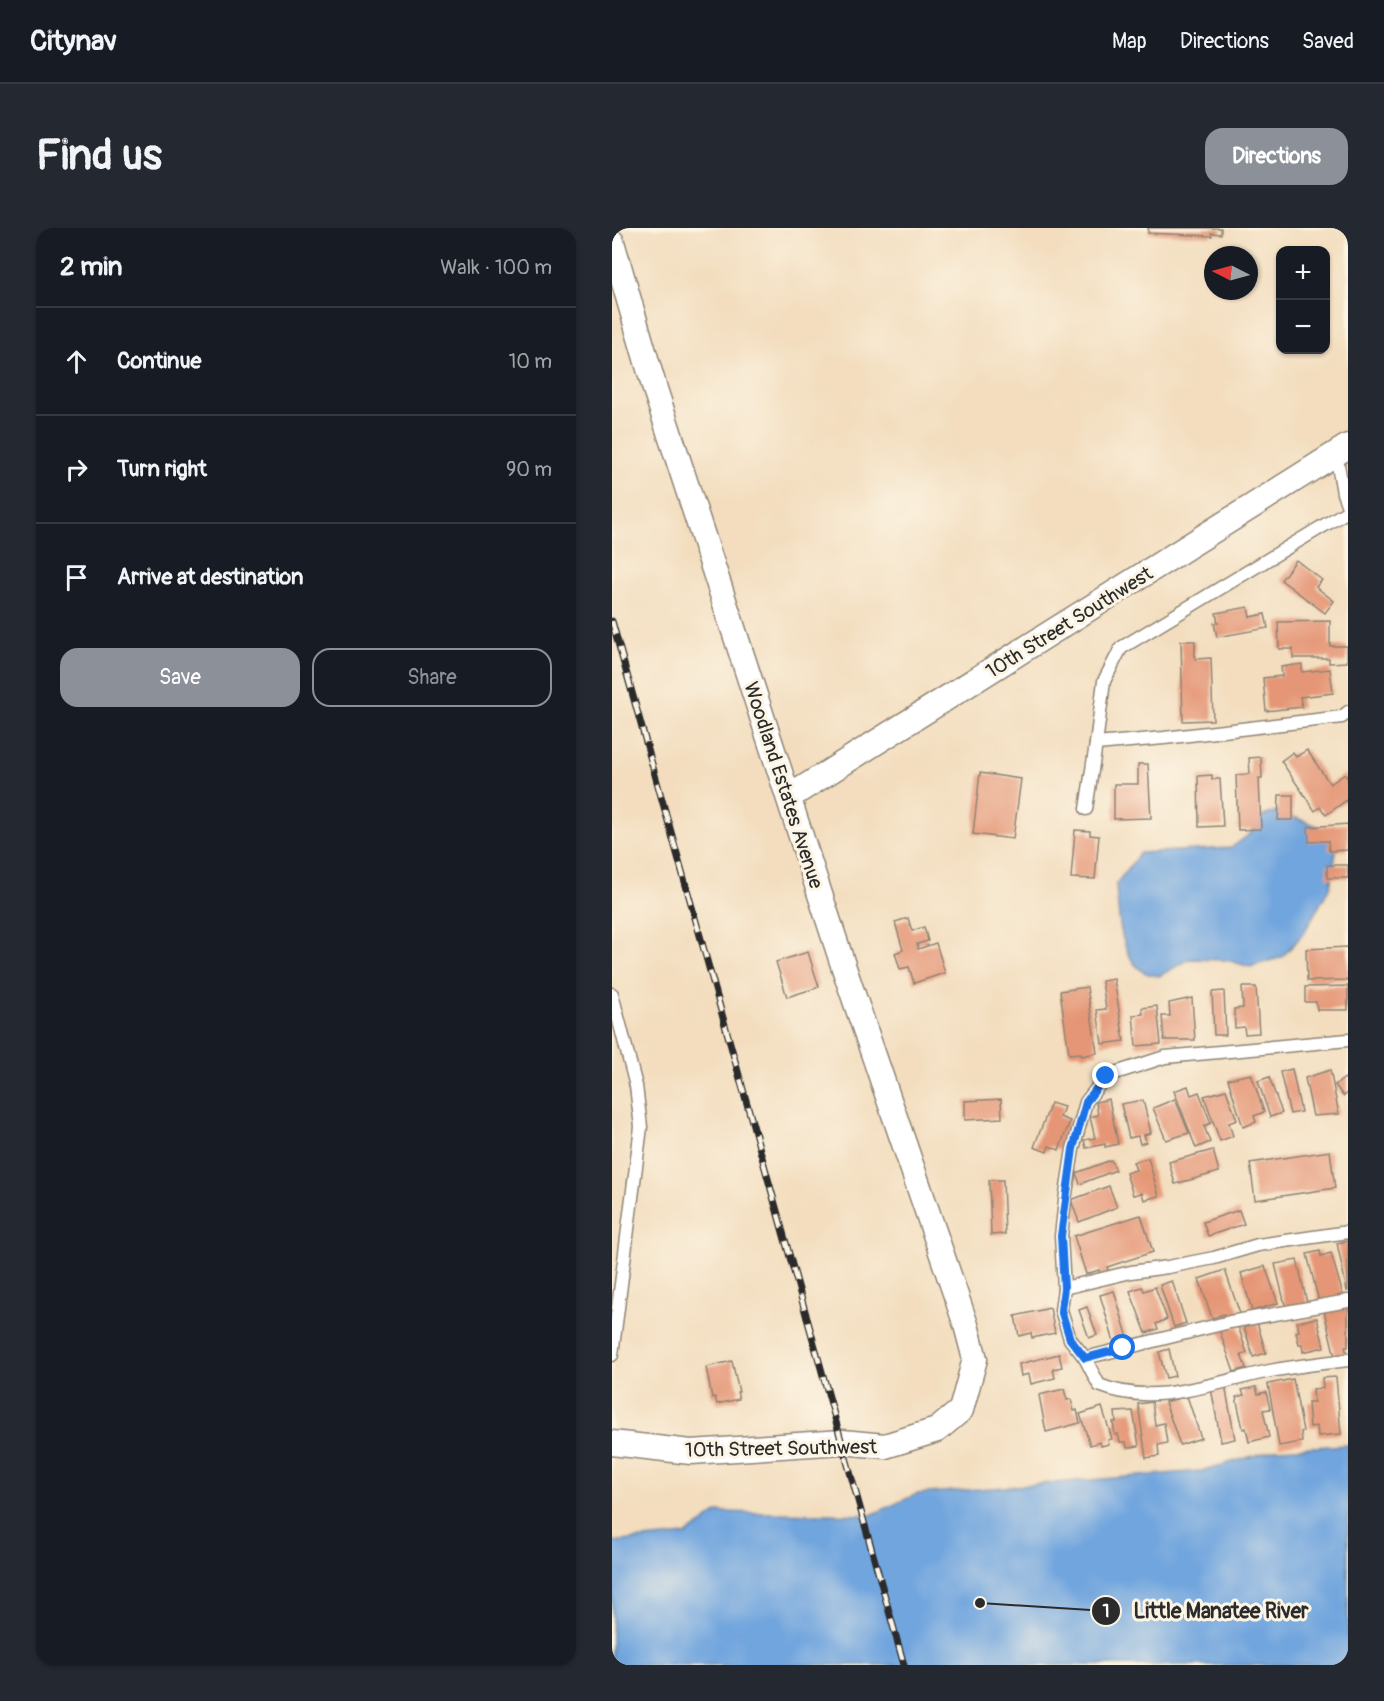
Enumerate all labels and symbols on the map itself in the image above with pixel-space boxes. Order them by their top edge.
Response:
north arrow [1204,246,1258,300]
street label: 10th Street Southwest [981,560,1158,684]
street label: Woodland Estates Avenue [738,679,829,892]
route end [1092,1062,1118,1088]
route start [1109,1334,1135,1360]
street label: 10th Street Southwest [685,1434,878,1463]
callout: Little Manatee River [1091,1591,1320,1630]
text: Little Manatee River [1133,1598,1309,1625]
text: 1 [1102,1600,1110,1623]

